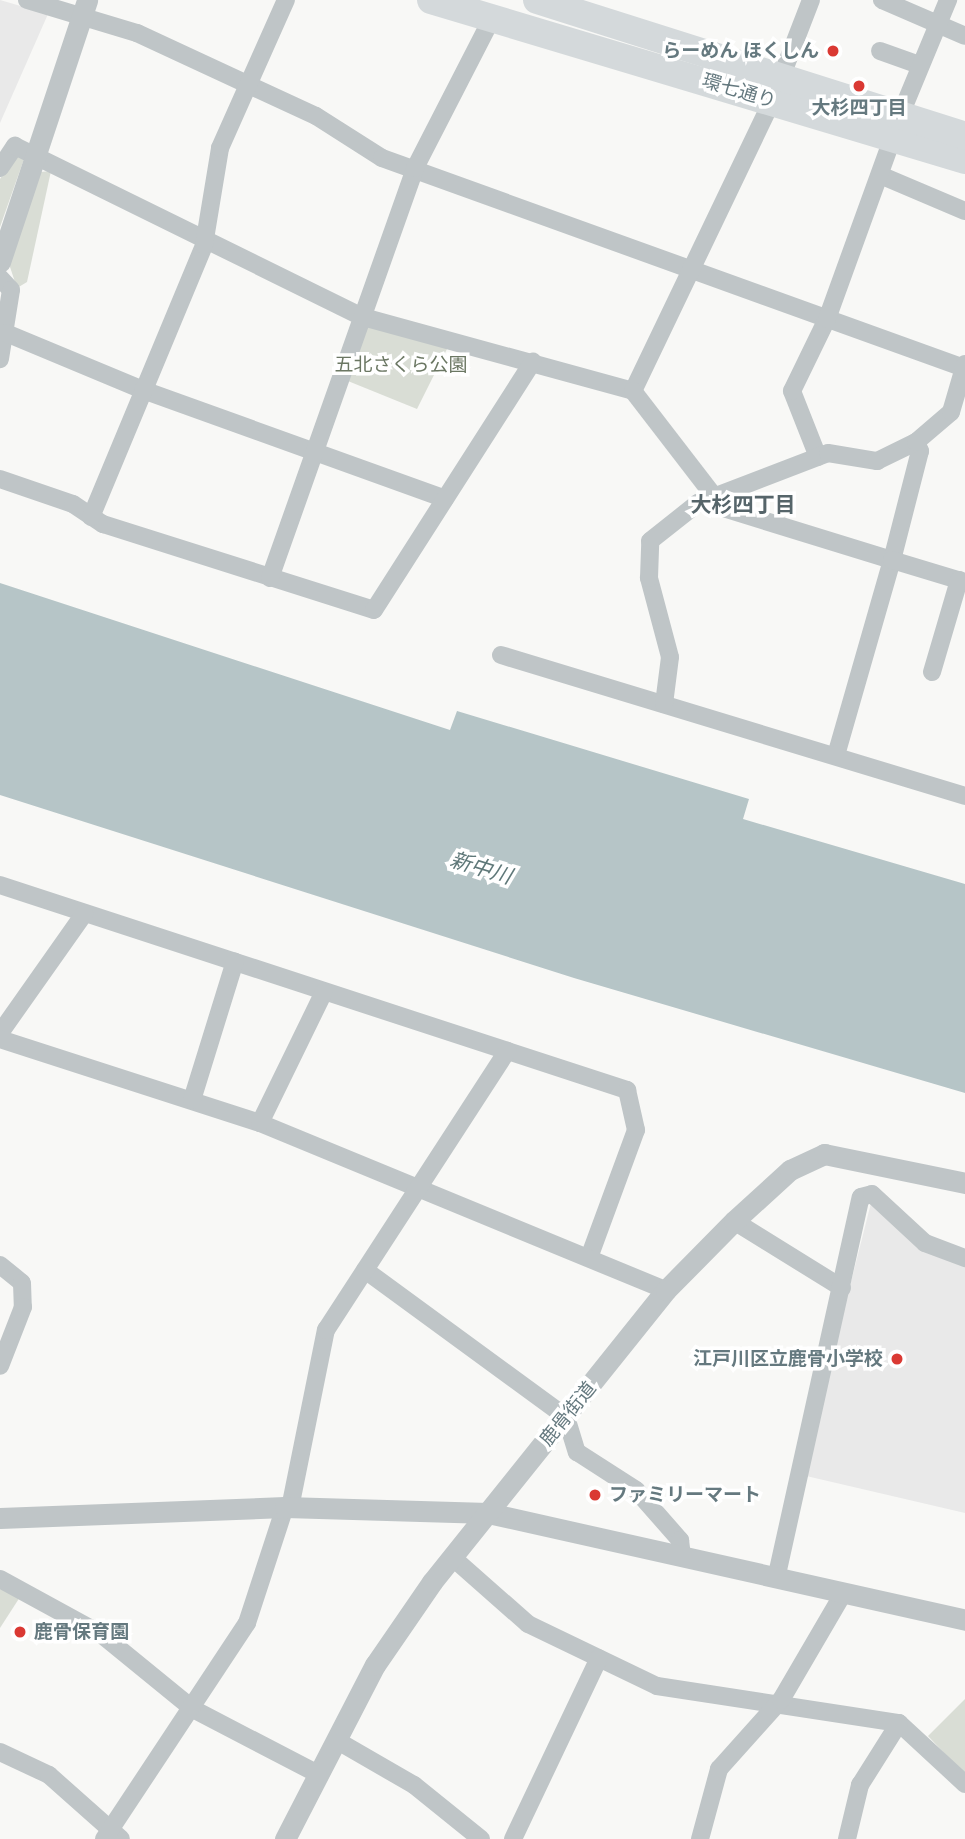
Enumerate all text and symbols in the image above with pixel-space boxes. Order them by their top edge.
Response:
place label: らーめん ほくしん [662,40,819,62]
marker: らーめん ほくしん [825,43,841,59]
street label: 環七通り [699,69,779,113]
marker: 大杉四丁目 [851,78,867,94]
place label: 大杉四丁目 [812,97,906,119]
park label: 五北さくら公園 [335,354,467,376]
district label: 大杉四丁目 [691,492,795,518]
water label: 新中川 [447,847,515,889]
place label: 江戸川区立鹿骨小学校 [693,1348,883,1370]
marker: 江戸川区立鹿骨小学校 [889,1351,905,1367]
street label: 鹿骨街道 [535,1377,601,1451]
place label: ファミリーマート [609,1484,761,1506]
marker: ファミリーマート [587,1487,603,1503]
place label: 鹿骨保育園 [34,1621,129,1643]
marker: 鹿骨保育園 [12,1624,28,1640]

